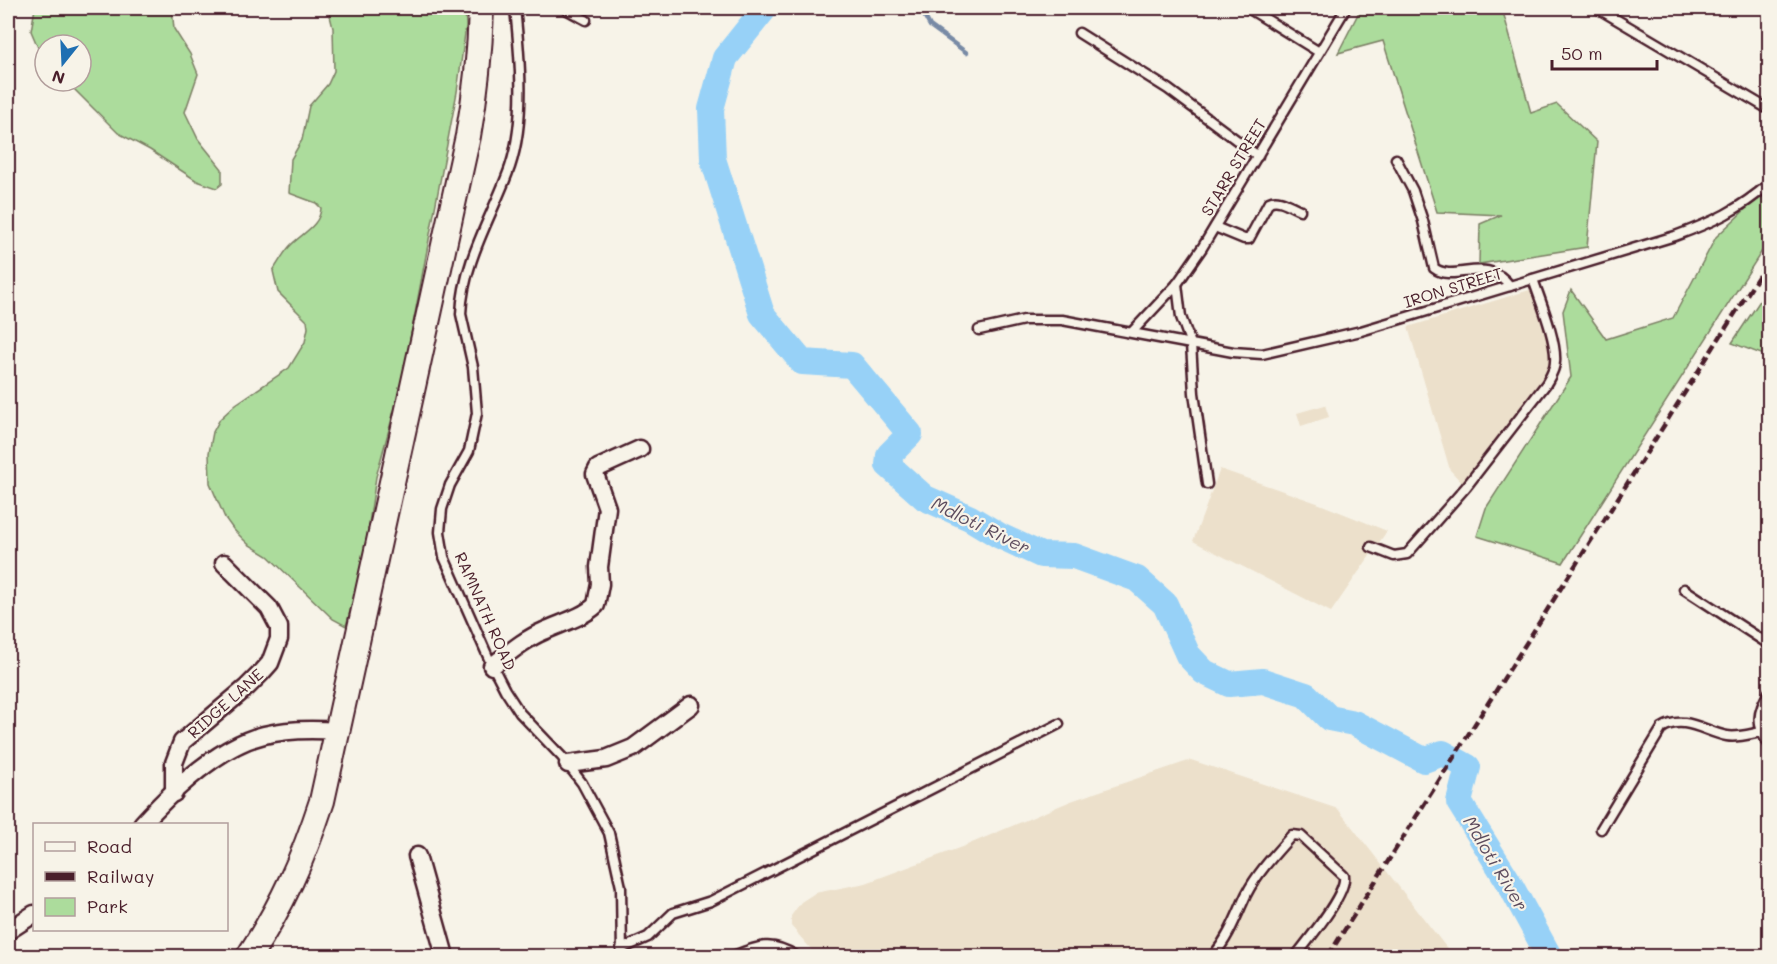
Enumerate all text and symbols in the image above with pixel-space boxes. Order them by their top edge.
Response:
north arrow [33,33,93,93]
scale bar [1552,33,1657,71]
text: 50 m [1561,41,1603,65]
text: N [49,66,67,90]
street label: STARR STREET [1196,114,1270,220]
street label: IRON STREET [1401,262,1505,312]
water label: Mdloti River [928,491,1034,559]
street label: RAMNATH ROAD [450,549,522,673]
street label: RIDGE LANE [183,663,267,743]
water label: Mdloti River [1458,811,1534,915]
legend [33,823,228,931]
text: Road [87,834,132,858]
text: Railway [87,864,154,888]
text: Park [87,894,128,918]

